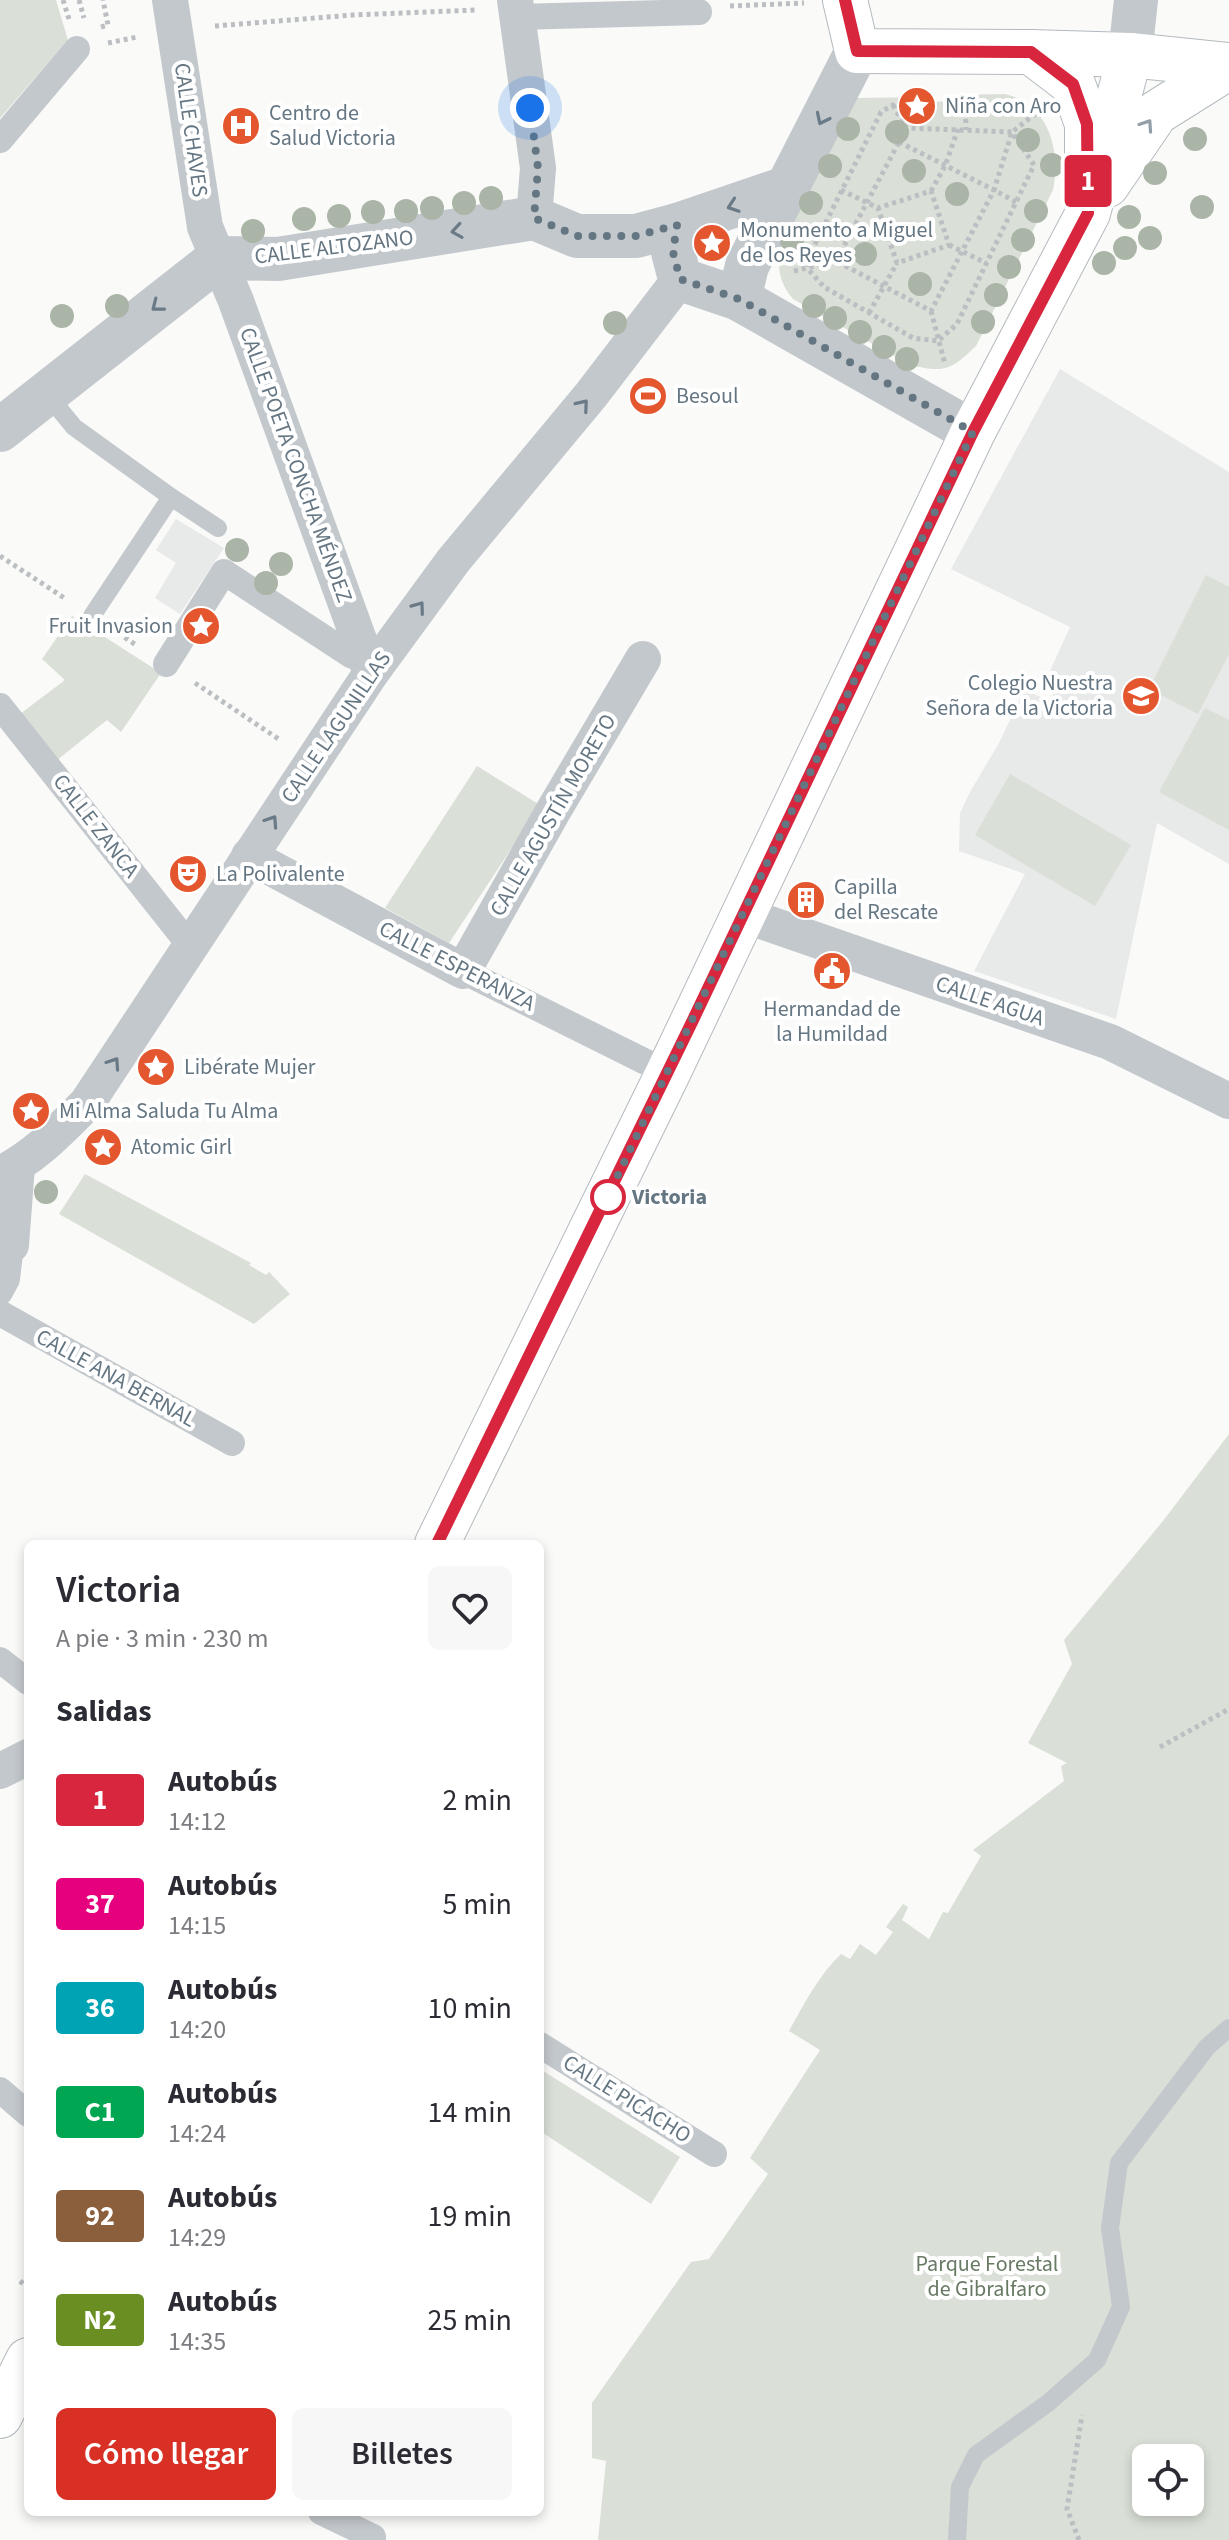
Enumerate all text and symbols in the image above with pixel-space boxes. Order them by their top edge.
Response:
street label: CALLE CHAVES [166,61,216,199]
place icon: Niña con Aro [896,85,938,127]
your location [510,88,550,128]
place label: Niña con Aro [945,90,1061,122]
place label: Centro de Salud Victoria [269,97,396,154]
hospital icon: Centro de Salud Victoria [220,105,262,147]
one-way arrow [817,110,832,125]
one-way arrow [1137,120,1152,134]
line badge: 1 [1062,155,1114,207]
text: 1 [1081,161,1095,201]
one-way arrow [727,197,741,213]
place label: Monumento a Miguel de los Reyes [740,214,933,271]
street label: CALLE ALTOZANO [253,221,415,273]
one-way arrow [450,222,464,239]
place icon: Monumento a Miguel de los Reyes [691,222,733,264]
one-way arrow [152,296,166,311]
street label: CALLE POETA CONCHA MÉNDEZ [231,323,361,607]
sports icon: Besoul [627,375,669,417]
place label: Besoul [676,380,739,412]
one-way arrow [573,400,588,415]
one-way arrow [409,601,424,616]
place icon: Fruit Invasion [180,605,222,647]
place label: Fruit Invasion [48,610,173,642]
street label: CALLE LAGUNILLAS [273,645,399,809]
place label: Colegio Nuestra Señora de la Victoria [925,667,1113,724]
school or university icon: Colegio Nuestra Señora de la Victoria [1120,675,1162,717]
street label: CALLE AGUSTÍN MORETO [482,708,624,922]
street label: CALLE ZANCA [45,767,147,885]
one-way arrow [262,816,277,830]
theatre icon: La Polivalente [167,853,209,895]
place label: La Polivalente [216,858,345,890]
place label: Capilla del Rescate [834,871,938,928]
building icon: Capilla del Rescate [785,879,827,921]
street label: CALLE ESPERANZA [373,913,541,1019]
public building icon: Hermandad de la Humildad [811,950,853,992]
street label: CALLE AGUA [931,967,1049,1035]
place label: Hermandad de la Humildad [763,993,901,1050]
place icon: Libérate Mujer [135,1046,177,1088]
place label: Libérate Mujer [184,1051,316,1083]
one-way arrow [104,1057,119,1071]
place icon: Mi Alma Saluda Tu Alma [10,1090,52,1132]
place label: Mi Alma Saluda Tu Alma [59,1095,278,1127]
place icon: Atomic Girl [82,1126,124,1168]
place label: Atomic Girl [131,1131,232,1163]
marker: Victoria [591,1180,625,1214]
place label: Victoria [631,1181,707,1213]
street label: CALLE ANA BERNAL [30,1321,202,1435]
text: Victoria [56,1563,181,1617]
button: heart [428,1566,512,1650]
text: A pie · 3 min · 230 m [56,1620,269,1657]
text: Salidas [56,1690,152,1733]
text: Autobús [168,1760,277,1803]
text: 2 min [442,1779,512,1822]
text: 1 [93,1780,107,1820]
text: 14:12 [168,1803,226,1840]
text: Autobús [168,1864,277,1907]
text: 5 min [442,1883,512,1926]
text: 37 [85,1884,115,1924]
text: 14:15 [168,1907,226,1944]
text: Autobús [168,1968,277,2011]
text: 10 min [428,1987,512,2030]
text: 36 [85,1988,115,2028]
text: 14:20 [168,2011,226,2048]
street label: CALLE PICACHO [557,2047,697,2151]
text: Autobús [168,2072,277,2115]
text: 14 min [428,2091,512,2134]
text: C1 [84,2092,116,2132]
text: 14:24 [168,2115,226,2152]
text: Autobús [168,2176,277,2219]
text: 19 min [428,2195,512,2238]
text: 92 [85,2196,115,2236]
text: 14:29 [168,2219,226,2256]
park label: Parque Forestal de Gibralfaro [916,2248,1058,2305]
text: Autobús [168,2280,277,2323]
text: 25 min [428,2299,512,2342]
text: N2 [83,2300,117,2340]
text: 14:35 [168,2323,226,2360]
button: Cómo llegar [56,2408,276,2500]
button: Billetes [292,2408,512,2500]
map controls [1132,2444,1204,2516]
button: locate [1132,2444,1204,2516]

